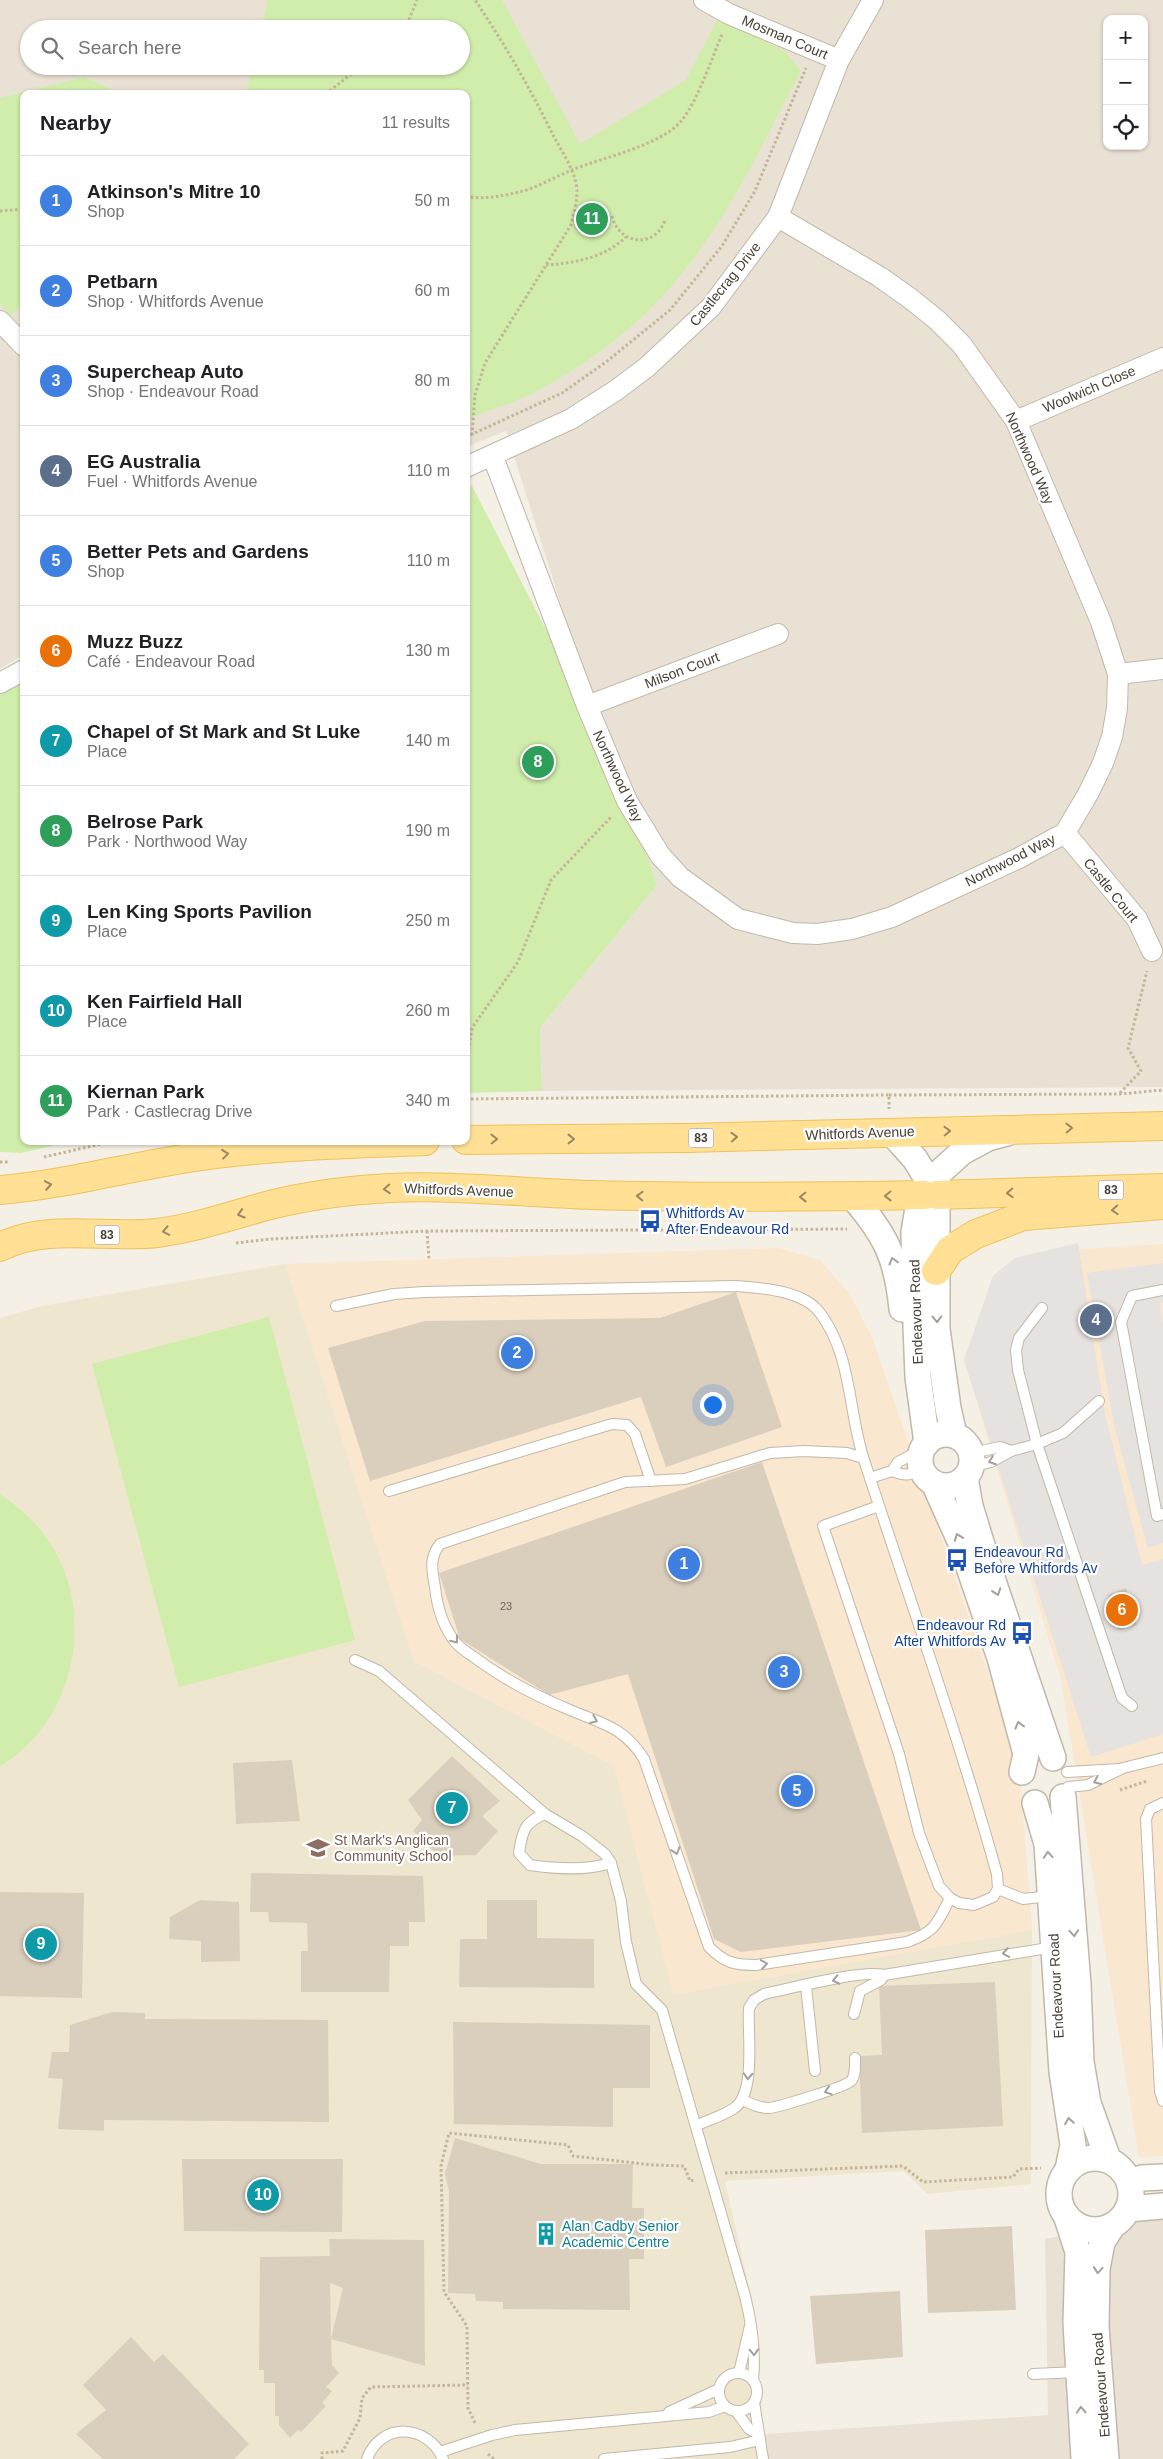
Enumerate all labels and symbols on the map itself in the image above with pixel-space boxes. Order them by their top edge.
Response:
street label: Mosman Court [740,12,830,62]
pin: 11 [576,200,608,238]
street label: Castlecrag Drive [686,239,764,329]
street label: Woolwich Close [1040,362,1138,416]
street label: Northwood Way [1003,409,1057,507]
street label: Milson Court [642,648,722,692]
street label: Northwood Way [590,728,646,824]
pin: 8 [522,743,554,781]
street label: Northwood Way [962,830,1058,890]
street label: Castle Court [1080,855,1142,925]
street label: Whitfords Avenue [805,1123,915,1143]
one-way arrow [1066,1123,1073,1133]
one-way arrow [944,1126,951,1136]
road number: 83 [688,1128,714,1148]
one-way arrow [730,1132,738,1142]
one-way arrow [491,1134,499,1145]
one-way arrow [568,1134,575,1144]
one-way arrow [221,1149,229,1160]
street label: Whitfords Avenue [404,1180,514,1200]
road number: 83 [1098,1180,1124,1200]
one-way arrow [44,1181,53,1191]
one-way arrow [382,1183,390,1194]
one-way arrow [1006,1188,1014,1198]
one-way arrow [884,1190,892,1201]
one-way arrow [636,1191,644,1201]
one-way arrow [799,1192,806,1202]
one-way arrow [1110,1204,1118,1215]
place label: Whitfords Av After Endeavour Rd [666,1205,789,1237]
one-way arrow [237,1208,245,1218]
bus stop icon: Whitfords Av After Endeavour Rd [637,1208,663,1234]
road number: 83 [94,1226,120,1244]
one-way arrow [162,1226,171,1236]
one-way arrow [889,1258,899,1266]
street label: Endeavour Road [906,1259,926,1365]
pin: 4 [1080,1301,1112,1339]
one-way arrow [932,1316,942,1324]
pin: 2 [501,1334,533,1372]
your location [700,1392,726,1418]
one-way arrow [988,1455,997,1465]
one-way arrow [954,1533,964,1541]
place label: Endeavour Rd Before Whitfords Av [974,1544,1097,1576]
pin: 1 [668,1545,700,1583]
bus stop icon: Endeavour Rd Before Whitfords Av [944,1547,970,1573]
one-way arrow [991,1587,1001,1596]
pin: 6 [1106,1591,1138,1629]
house number: 23 [500,1600,512,1612]
place label: Endeavour Rd After Whitfords Av [894,1617,1006,1649]
bus stop icon: Endeavour Rd After Whitfords Av [1009,1620,1035,1646]
one-way arrow [449,1634,457,1643]
pin: 3 [768,1653,800,1691]
one-way arrow [590,1715,598,1725]
one-way arrow [1014,1720,1025,1729]
pin: 5 [781,1772,813,1810]
one-way arrow [1093,1775,1102,1785]
pin: 7 [436,1789,468,1827]
place label: St Mark's Anglican Community School [334,1832,452,1864]
school or university icon: St Mark's Anglican Community School [305,1835,331,1861]
one-way arrow [670,1846,680,1855]
one-way arrow [1042,1851,1053,1859]
pin: 9 [25,1925,57,1963]
one-way arrow [1068,1929,1079,1937]
street label: Endeavour Road [1045,1933,1067,2039]
one-way arrow [1002,1948,1011,1958]
one-way arrow [760,1959,768,1969]
one-way arrow [831,1974,840,1984]
one-way arrow [743,2072,754,2080]
one-way arrow [824,2085,832,2095]
one-way arrow [1065,2117,1075,2126]
pin: 10 [247,2176,279,2214]
place label: Alan Cadby Senior Academic Centre [562,2218,679,2250]
building icon: Alan Cadby Senior Academic Centre [533,2221,559,2247]
one-way arrow [1093,2266,1104,2274]
street label: Endeavour Road [1089,2332,1113,2438]
one-way arrow [749,2349,760,2357]
one-way arrow [1076,2406,1087,2414]

